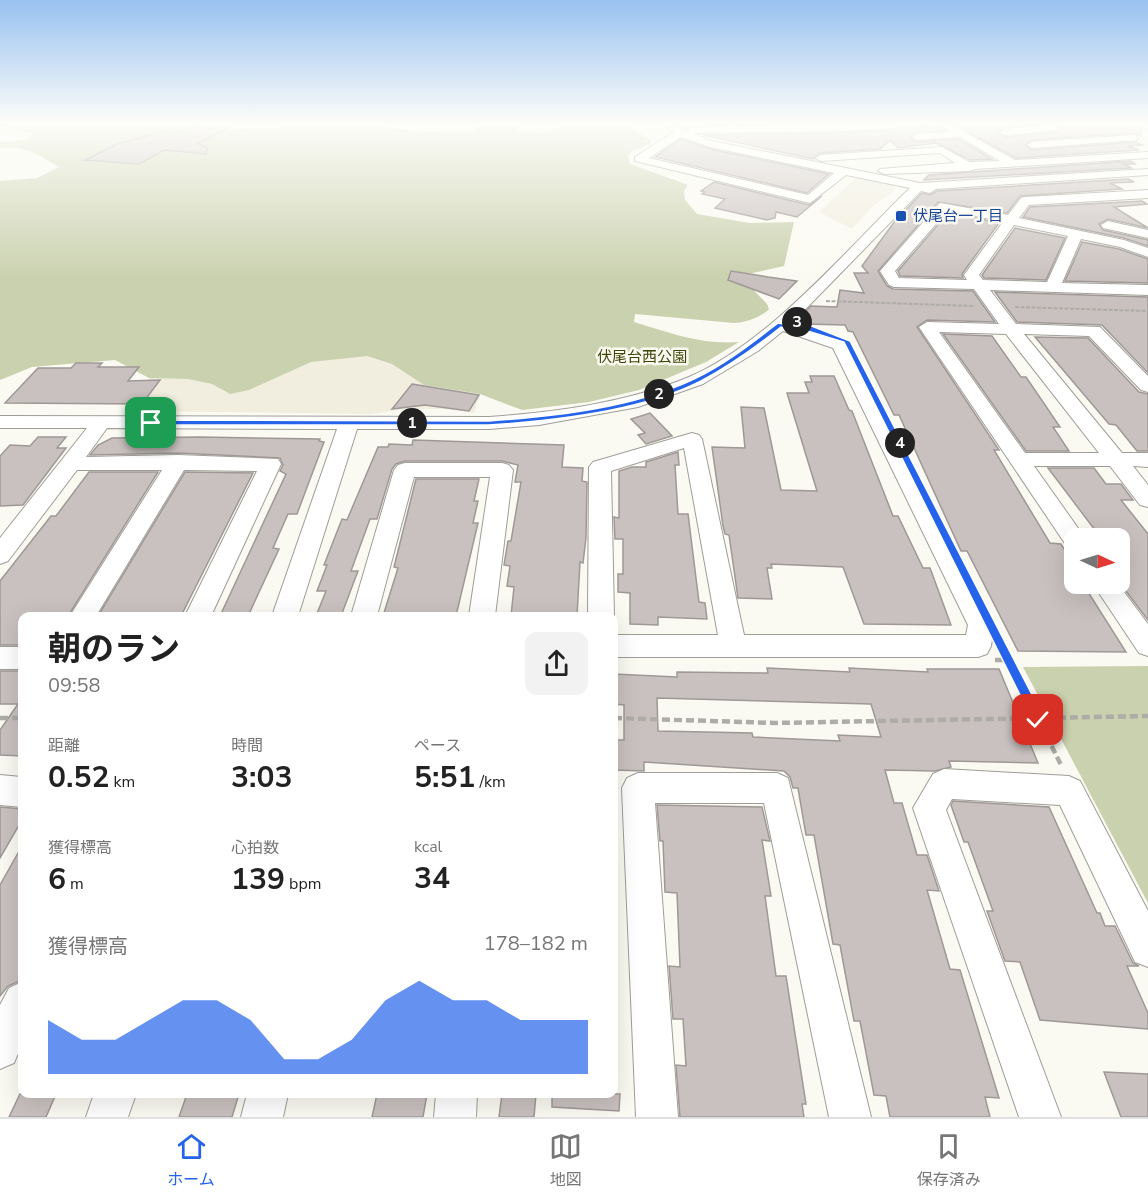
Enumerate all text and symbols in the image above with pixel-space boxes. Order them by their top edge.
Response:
place label: 伏尾台一丁目 [913,206,1003,226]
marker: 伏尾台一丁目 [894,209,908,223]
pin: 3 [782,307,812,337]
text: 3 [792,311,802,333]
park label: 伏尾台⻄公園 [597,347,687,367]
pin: 2 [644,379,674,409]
text: 2 [654,383,664,405]
pin [125,397,176,448]
icon: arrive [134,406,167,439]
pin: 1 [397,408,427,438]
text: 1 [407,412,417,434]
pin: 4 [885,428,915,458]
text: 4 [895,432,905,454]
north arrow [1064,528,1130,594]
map controls [1064,528,1130,594]
text: 朝のラン [48,627,180,672]
button: share [525,632,588,695]
text: 09:58 [48,672,101,699]
pin [1012,694,1063,745]
icon: check [1021,703,1054,736]
text: 距離 [48,735,80,757]
text: 時間 [231,735,263,757]
text: ペース [414,735,461,757]
text: 0.52 [48,757,109,798]
text: 3:03 [231,757,292,798]
text: 5:51 [414,757,475,798]
text: km [109,771,135,793]
text: /km [475,771,506,793]
text: kcal [414,836,442,858]
text: 獲得標高 [48,837,112,859]
text: 心拍数 [231,837,279,859]
text: 34 [414,858,450,899]
text: 6 [48,859,66,900]
text: 139 [231,859,285,900]
text: m [66,873,84,895]
text: bpm [285,873,321,895]
text: 178–182 m [484,930,588,957]
text: 獲得標高 [48,933,128,960]
tab: ホーム [167,1130,215,1191]
tab: 地図 [549,1130,582,1191]
tab: 保存済み [917,1130,981,1191]

